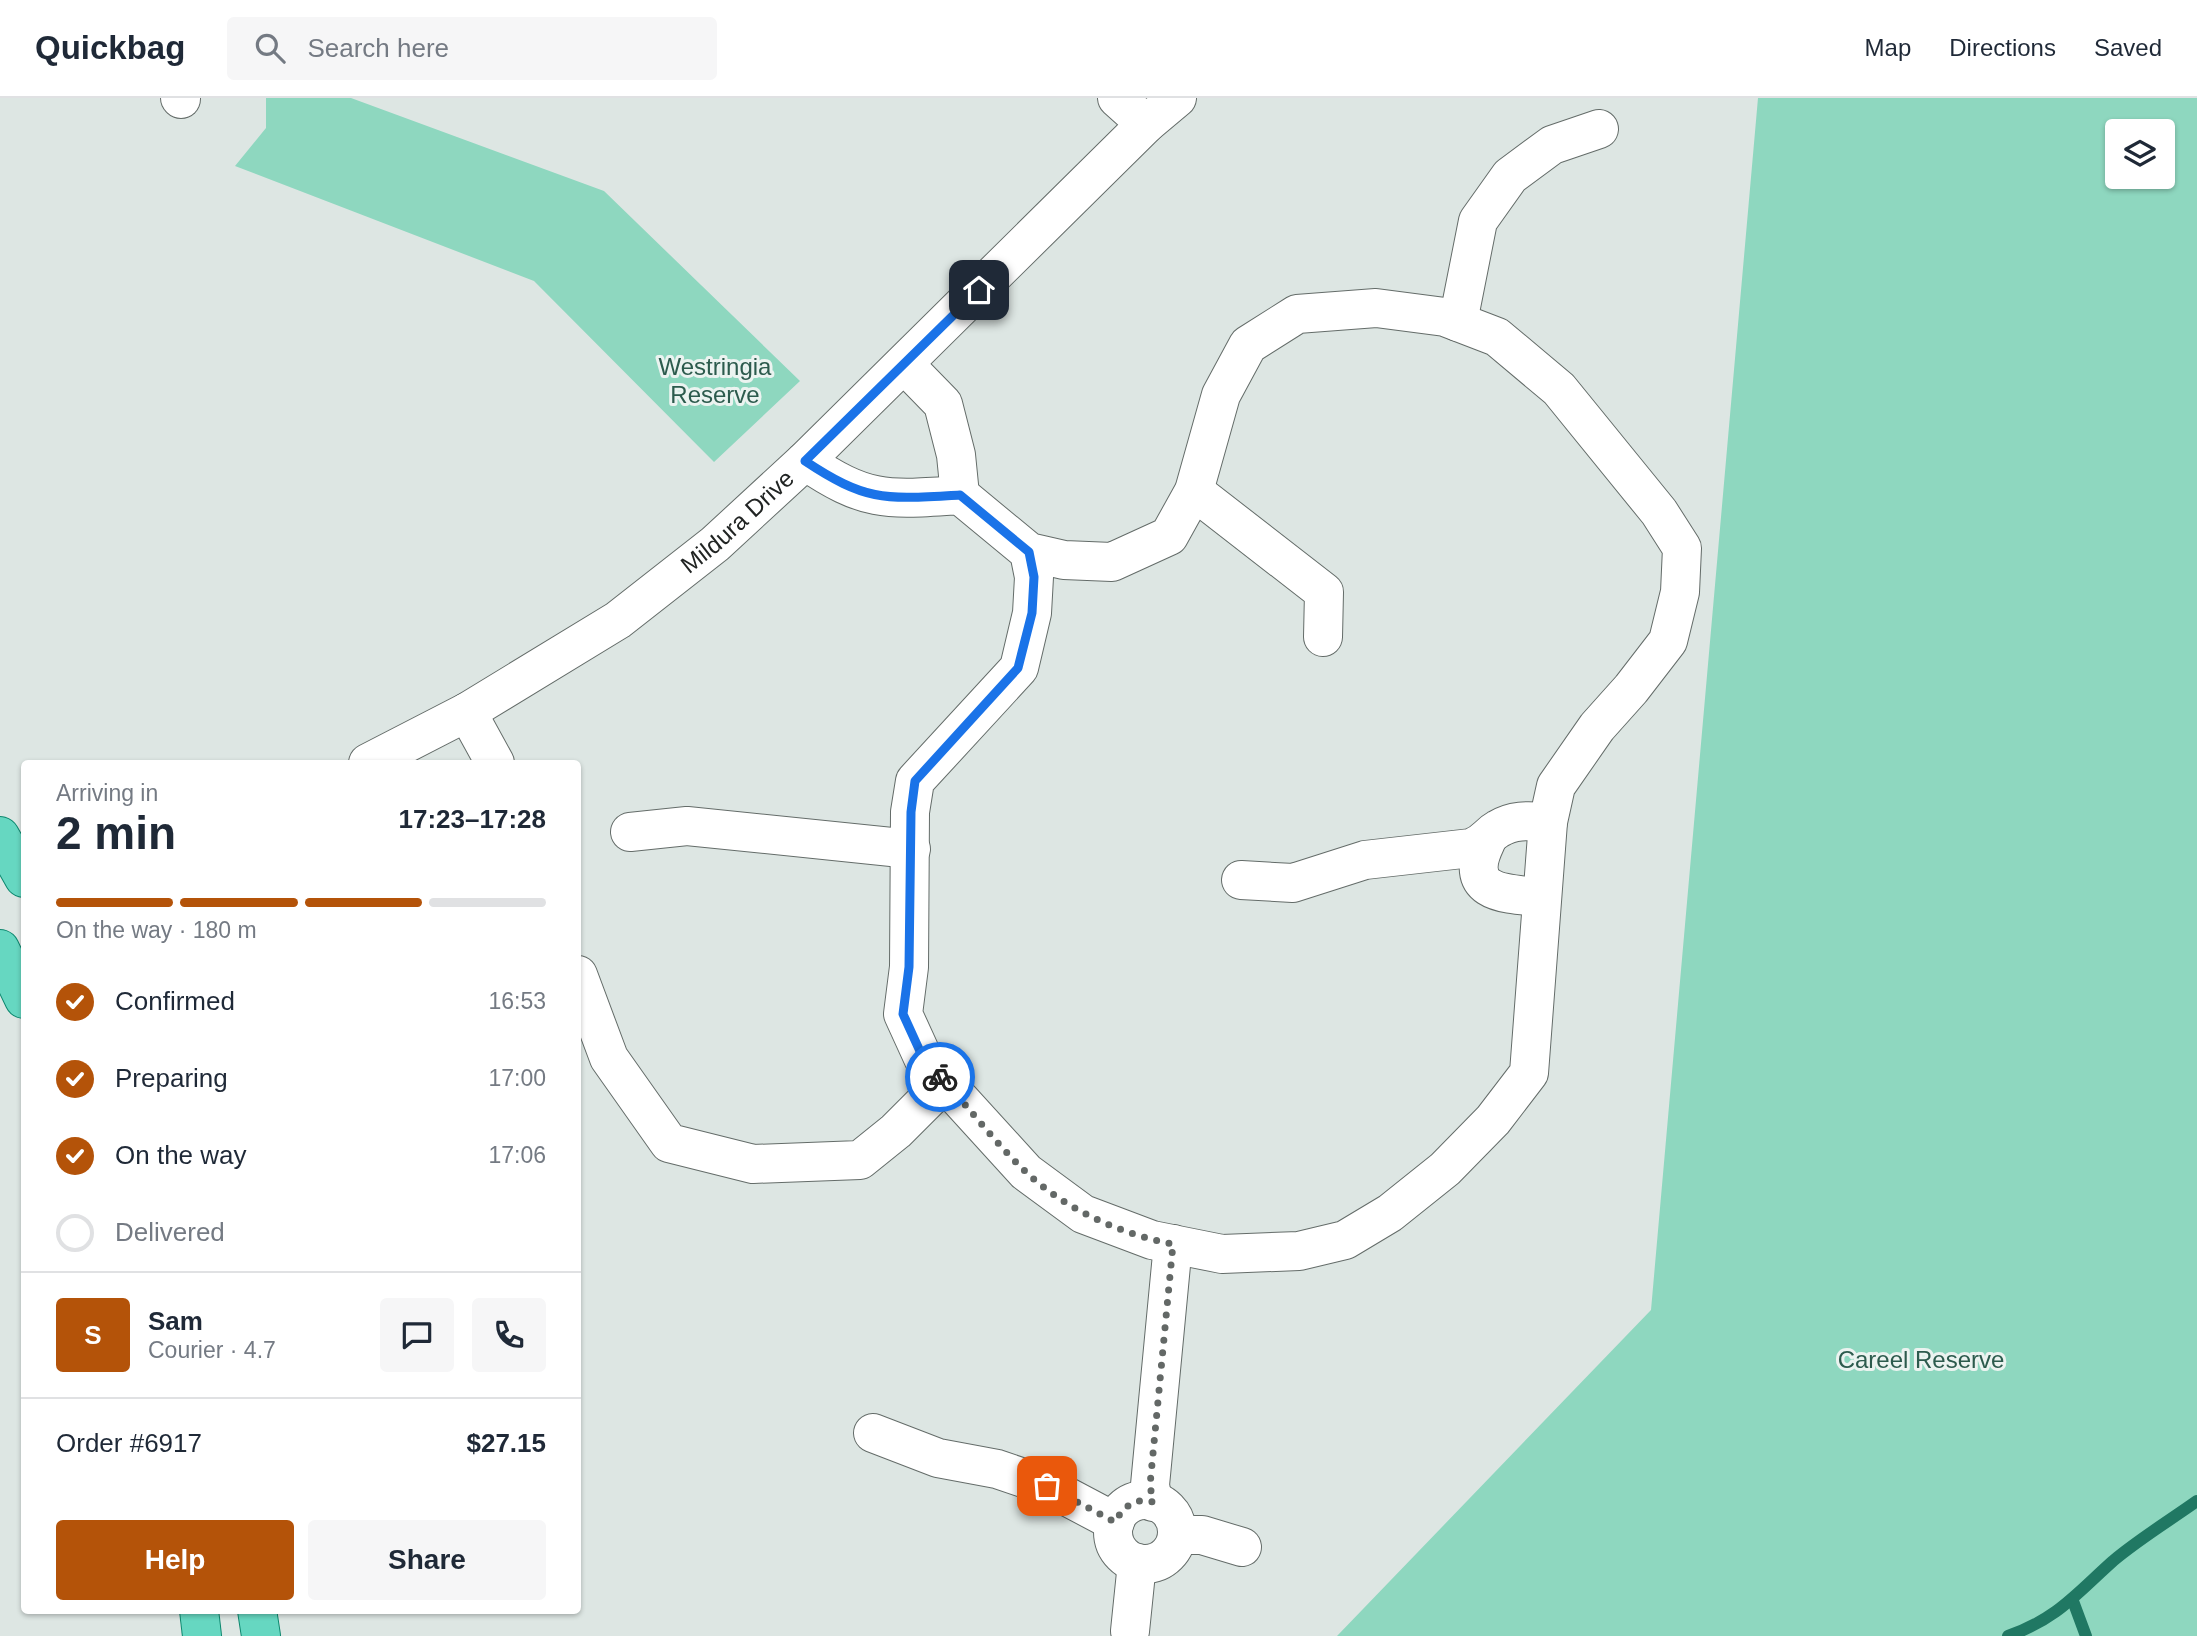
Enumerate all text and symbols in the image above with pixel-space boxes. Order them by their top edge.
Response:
search box [227,17,717,80]
text: Quickbag [35,29,185,66]
icon: search [251,29,289,67]
text: Search here [307,33,449,63]
text: Map [1865,34,1911,61]
text: Directions [1949,34,2056,61]
text: Saved [2094,34,2162,61]
map controls [2105,119,2175,189]
button: layers [2105,119,2175,189]
pin [949,260,1009,320]
icon: home [960,271,998,309]
park label: Westringia Reserve [659,353,772,408]
street label: Mildura Drive [676,464,799,578]
text: Arriving in [56,780,158,806]
text: 17:23–17:28 [399,804,546,834]
text: 2 min [56,807,176,859]
text: On the way · 180 m [56,917,257,943]
icon: check [56,983,94,1021]
text: Confirmed [115,986,235,1016]
text: 16:53 [488,988,546,1014]
courier [905,1042,975,1112]
icon: bike [921,1058,959,1096]
icon: check [56,1060,94,1098]
text: Preparing [115,1063,228,1093]
text: 17:00 [488,1065,546,1091]
icon: check [56,1137,94,1175]
text: On the way [115,1140,247,1170]
text: 17:06 [488,1142,546,1168]
text: Delivered [115,1217,225,1247]
button: chat [380,1298,454,1372]
button: phone [472,1298,546,1372]
text: Sam [148,1306,203,1336]
text: S [84,1320,102,1350]
text: Courier · 4.7 [148,1337,276,1363]
park label: Careel Reserve [1838,1346,2004,1373]
text: Order #6917 [56,1428,202,1458]
text: $27.15 [466,1428,546,1458]
pin [1017,1456,1077,1516]
icon: bag [1028,1467,1066,1505]
button: Help [56,1520,294,1600]
button: Share [308,1520,546,1600]

